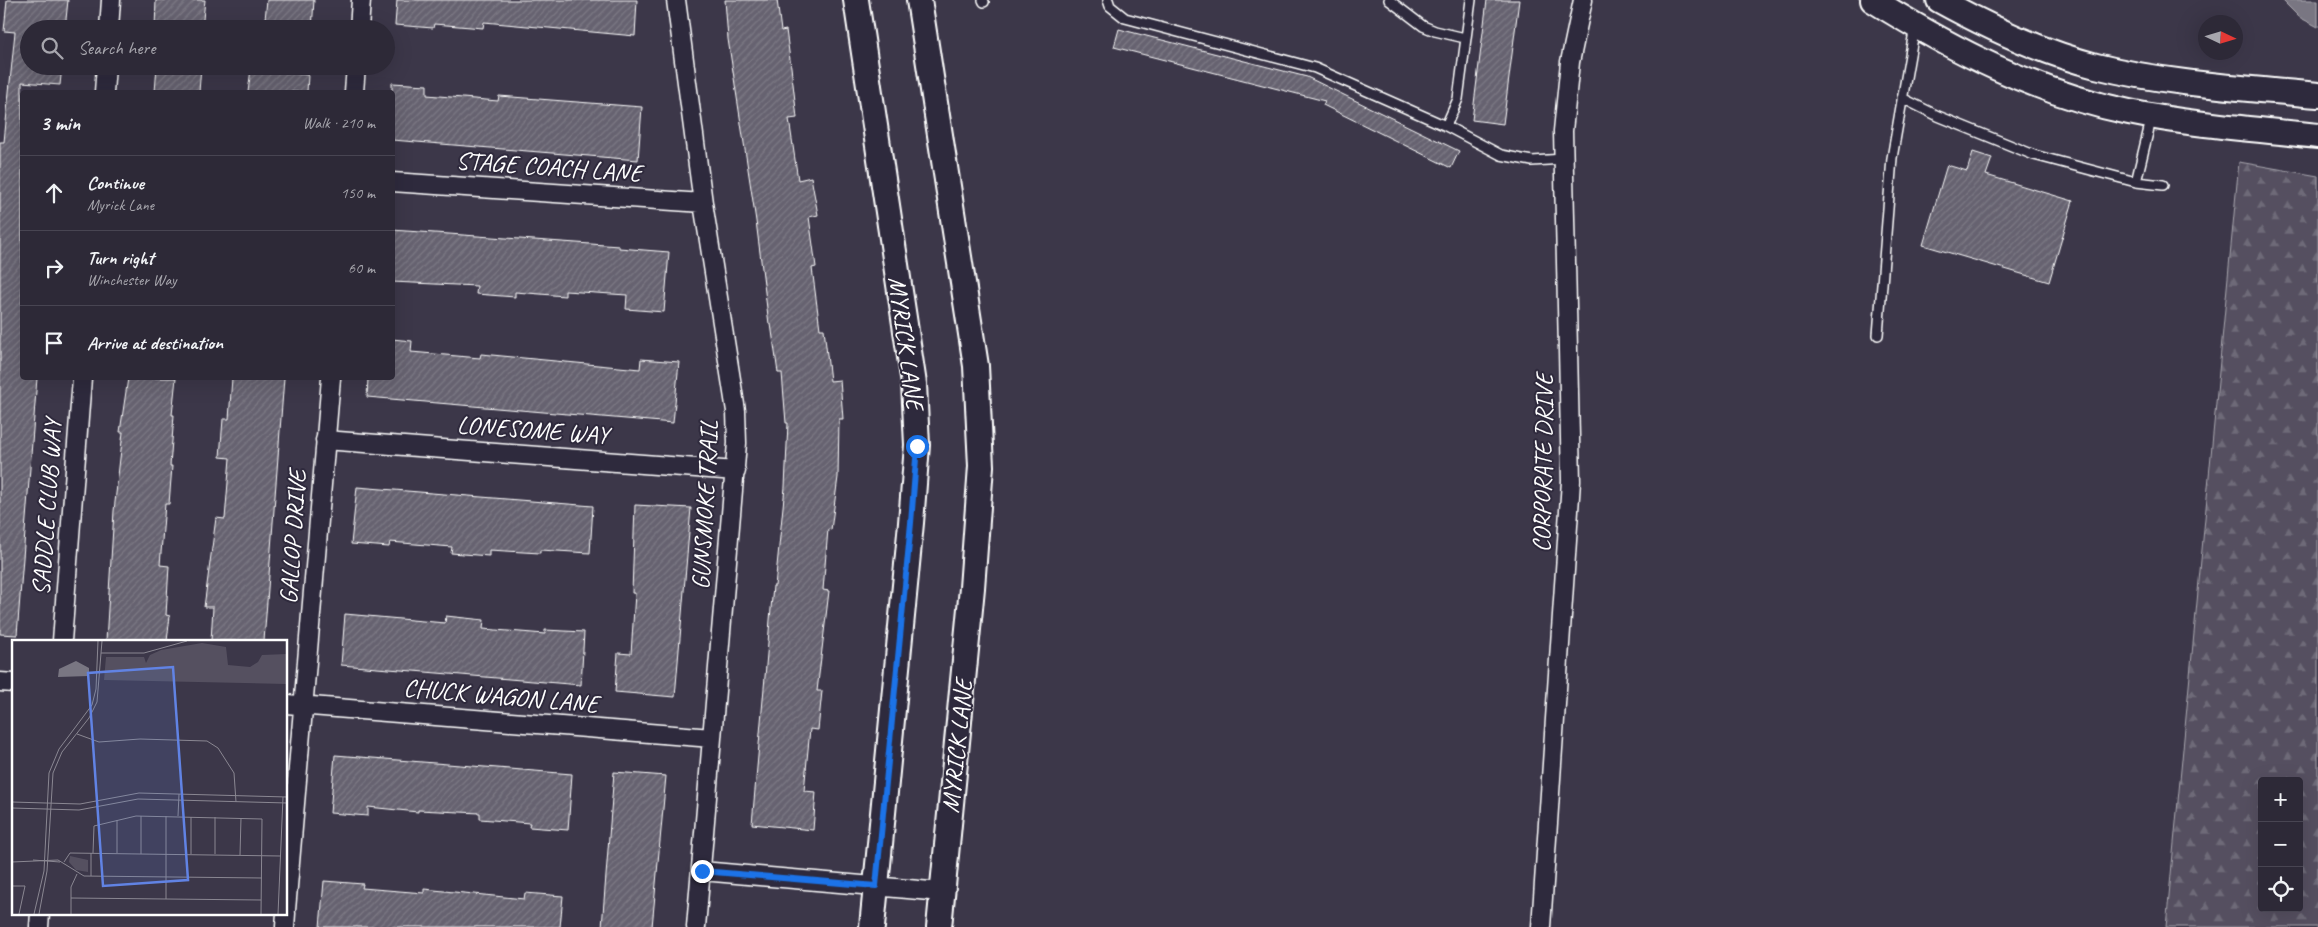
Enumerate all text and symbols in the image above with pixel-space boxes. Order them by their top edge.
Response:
north arrow [2198,15,2243,60]
search box [20,20,395,75]
icon: search [38,34,66,62]
text: Search here [78,36,155,60]
text: 3 min [40,110,80,136]
text: Walk · 210 m [303,113,375,133]
street label: STAGE COACH LANE [455,145,646,190]
text: Continue [87,171,144,195]
icon: ahead [40,179,68,207]
text: 150 m [341,183,375,203]
text: Myrick Lane [87,195,154,215]
text: Turn right [87,246,154,270]
icon: right [40,254,68,282]
text: 60 m [348,258,375,278]
text: Winchester Way [87,270,177,290]
street label: MYRICK LANE [881,274,932,415]
icon: arrive [40,329,68,357]
text: Arrive at destination [87,331,223,355]
street label: CORPORATE DRIVE [1525,370,1561,553]
street label: LONESOME WAY [456,409,613,452]
street label: SADDLE CLUB WAY [25,414,69,597]
street label: GUNSMOKE TRAIL [685,419,725,590]
route start [906,435,929,458]
street label: GALLOP DRIVE [272,466,314,605]
inset map [12,640,288,914]
street label: CHUCK WAGON LANE [402,672,603,721]
street label: MYRICK LANE [934,674,980,814]
map controls [2258,777,2303,912]
button: + [2258,777,2303,822]
button: − [2258,822,2303,867]
route end [691,860,714,883]
button: locate [2258,867,2303,912]

